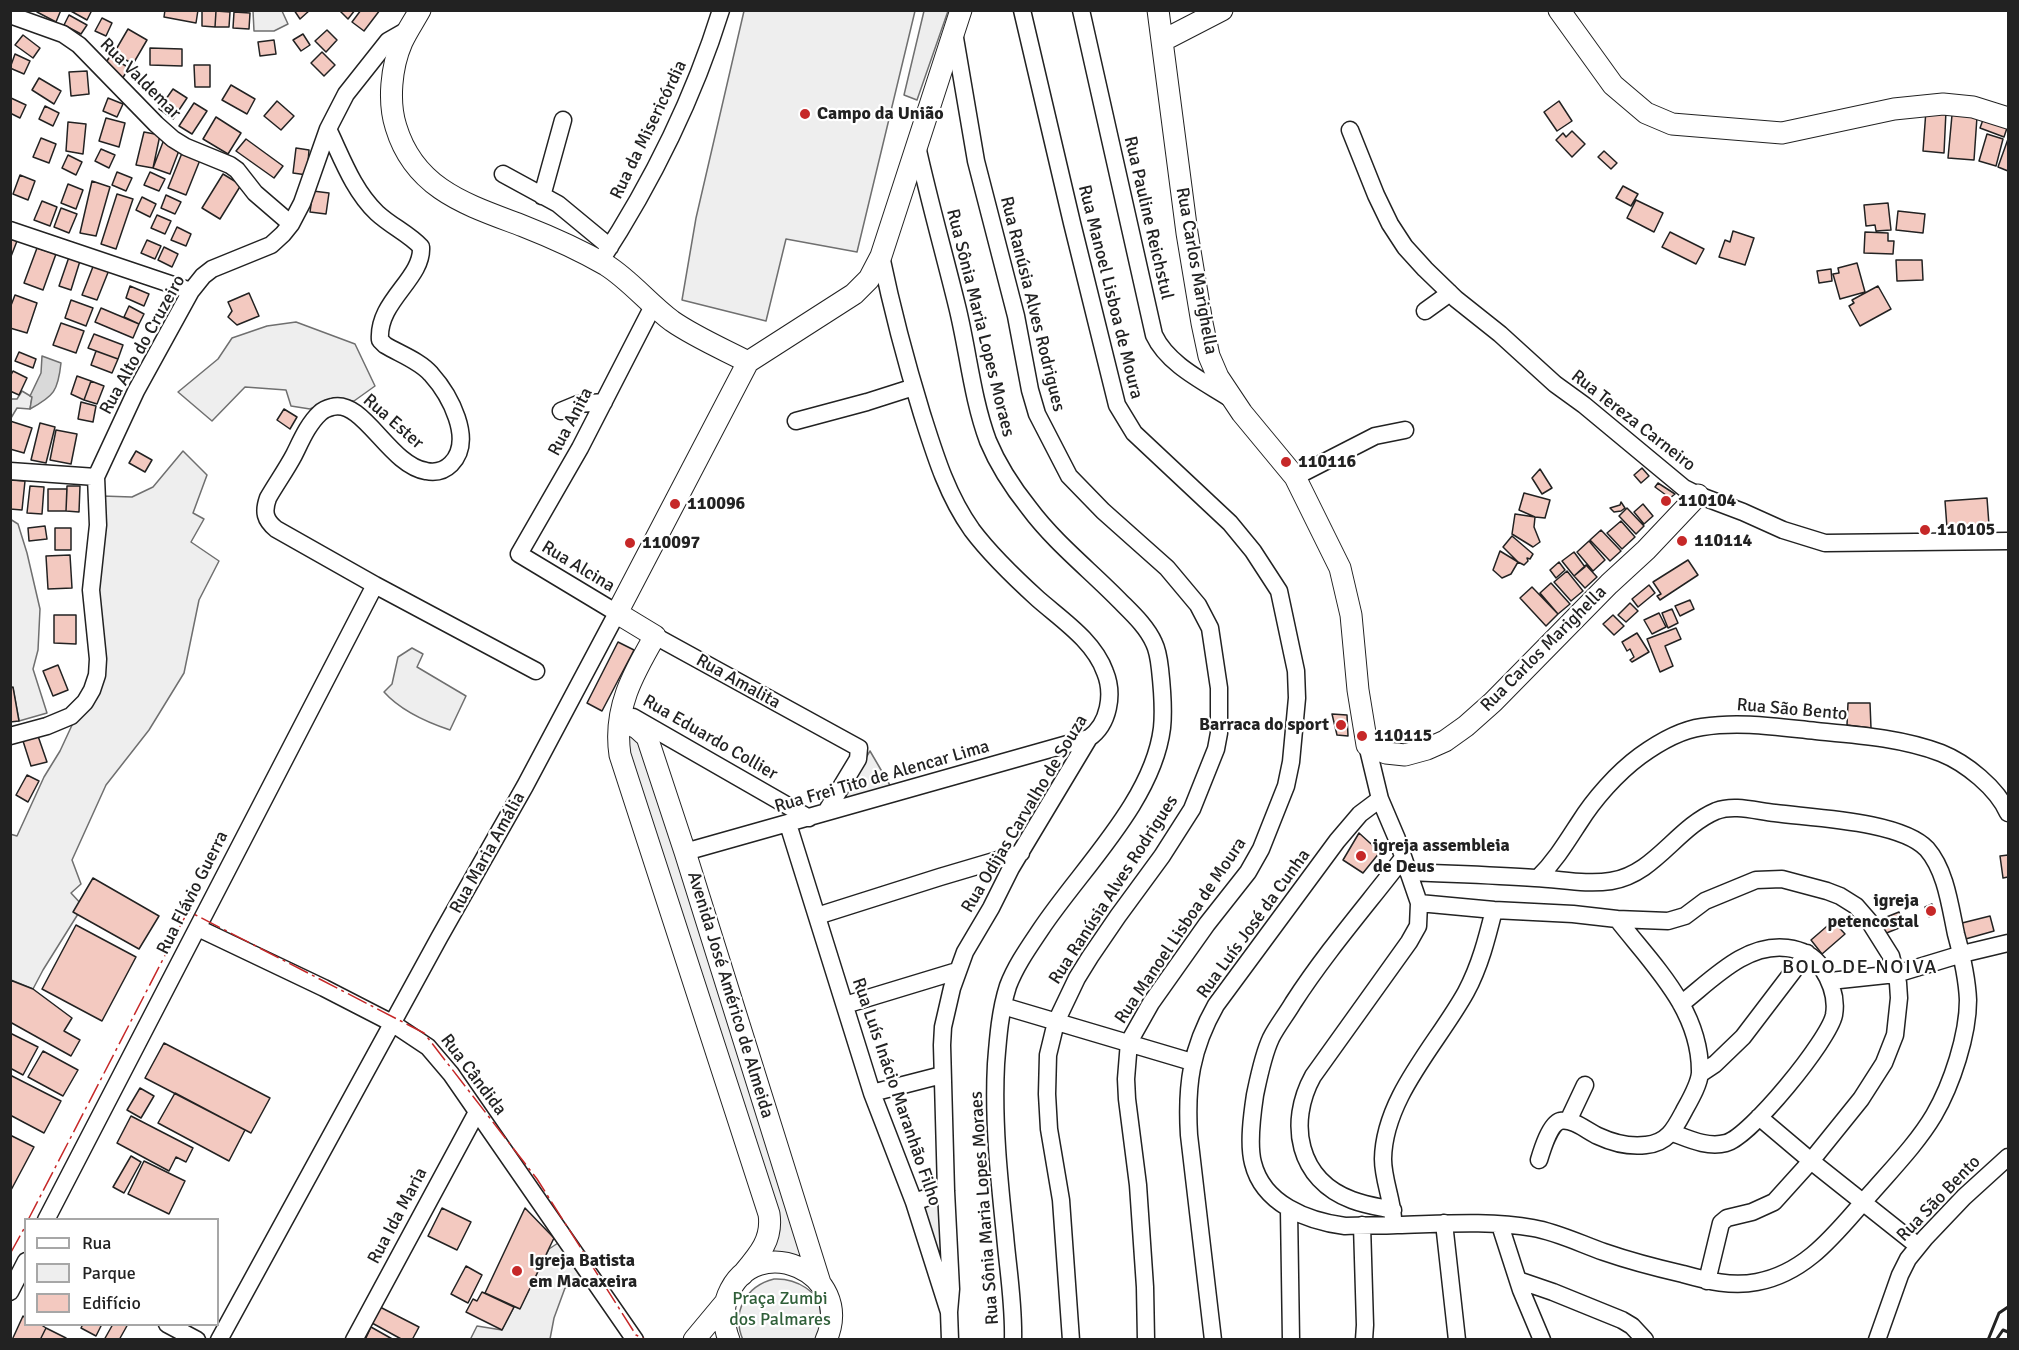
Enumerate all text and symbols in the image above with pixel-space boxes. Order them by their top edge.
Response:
street label: Rua Valdemar [95,34,185,124]
street label: Rua da Misericórdia [606,57,692,203]
place label: Campo da União [817,103,944,125]
marker: Campo da União [798,107,812,121]
street label: Rua Pauline Reichstul [1119,134,1177,302]
street label: Rua Manoel Lisboa de Moura [1073,183,1147,401]
street label: Rua Carlos Marighella [1171,186,1221,356]
street label: Rua Ranúsia Alves Rodrigues [995,194,1069,414]
street label: Rua Sônia Maria Lopes Moraes [941,207,1019,439]
street label: Rua Alto do Cruzeiro [96,271,190,419]
street label: Rua Tereza Carneiro [1566,366,1700,476]
street label: Rua Anita [544,384,598,460]
street label: Rua Ester [358,390,428,454]
place label: 110116 [1298,451,1356,473]
marker: 110116 [1279,455,1293,469]
place label: 110104 [1678,490,1736,512]
place label: 110096 [687,493,745,515]
marker: 110104 [1659,494,1673,508]
marker: 110096 [668,497,682,511]
place label: 110105 [1937,519,1995,541]
marker: 110105 [1918,523,1932,537]
place label: 110114 [1694,530,1752,552]
place label: 110097 [642,532,700,554]
marker: 110114 [1675,534,1689,548]
marker: 110097 [623,536,637,550]
street label: Rua Alcina [537,537,619,597]
street label: Rua Carlos Marighella [1476,581,1612,717]
street label: Rua Amalita [692,650,784,714]
street label: Rua Eduardo Collier [639,691,781,785]
street label: Rua São Bento [1736,694,1848,726]
street label: Rua Odijas Carvalho de Souza [957,711,1093,917]
place label: Barraca do sport [1199,714,1329,736]
marker: Barraca do sport [1334,718,1348,732]
place label: 110115 [1374,725,1432,747]
marker: 110115 [1355,729,1369,743]
street label: Rua Frei Tito de Alencar Lima [772,736,992,818]
street label: Rua Maria Amália [446,788,530,918]
street label: Rua Ranúsia Alves Rodrigues [1045,791,1183,989]
street label: Rua Flávio Guerra [153,828,233,958]
street label: Rua Manoel Lisboa de Moura [1111,834,1251,1028]
place label: igreja assembleia de Deus [1373,835,1510,878]
street label: Rua Luís José da Cunha [1193,845,1315,1003]
marker: igreja assembleia de Deus [1354,849,1368,863]
street label: Avenida José Américo de Almeida [682,869,778,1121]
place label: igreja petencostal [1828,890,1919,932]
marker: igreja petencostal [1924,904,1938,918]
district label: BOLO DE NOIVA [1782,956,1938,980]
street label: Rua Luís Inácio Maranhão Filho [847,975,945,1209]
street label: Rua Cândida [435,1030,511,1120]
street label: Rua Sônia Maria Lopes Moraes [966,1091,1004,1325]
street label: Rua São Bento [1893,1152,1985,1246]
street label: Rua Ida Maria [364,1164,432,1268]
legend [24,1218,219,1326]
text: Rua [82,1232,111,1254]
place label: Igreja Batista em Macaxeira [529,1250,637,1292]
text: Parque [82,1262,136,1284]
marker: Igreja Batista em Macaxeira [510,1264,524,1278]
park label: Praça Zumbi dos Palmares [729,1288,831,1330]
text: Edifício [82,1292,141,1314]

